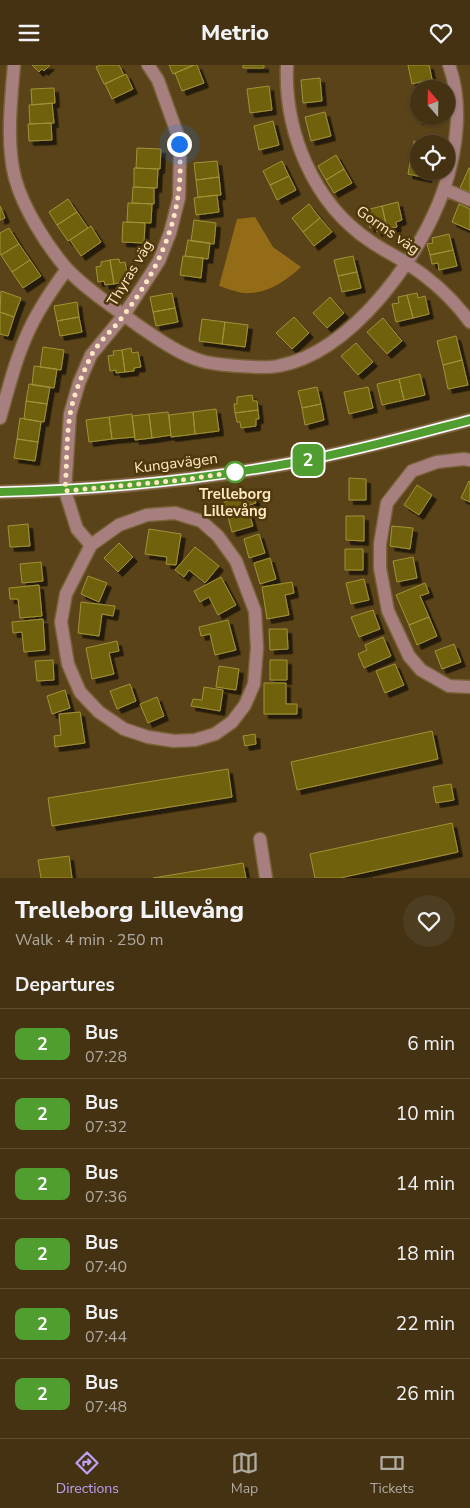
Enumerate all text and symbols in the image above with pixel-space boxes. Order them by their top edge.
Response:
text: Metrio [201,18,269,48]
icon: menu [15,19,43,47]
icon: heart [427,19,455,47]
north arrow [410,80,455,125]
map controls [410,80,455,180]
your location [167,132,192,157]
button: locate [410,135,455,180]
street label: Gorms väg [352,201,424,259]
street label: Thyras väg [102,236,158,310]
line badge: 2 [292,444,324,476]
street label: Kungavägen [133,448,219,478]
text: 2 [303,448,313,472]
marker: Trelleborg Lillevång [224,461,246,483]
place label: Trelleborg Lillevång [199,484,271,521]
text: Trelleborg Lillevång [15,894,244,926]
button: heart [403,895,455,947]
text: Walk · 4 min · 250 m [15,929,163,951]
text: Departures [15,972,115,998]
text: Bus [85,1020,118,1046]
text: 6 min [407,1031,455,1057]
text: 2 [37,1032,48,1056]
text: 07:28 [85,1046,127,1068]
text: Bus [85,1090,118,1116]
text: 10 min [396,1101,455,1127]
text: 2 [37,1102,48,1126]
text: 07:32 [85,1116,127,1138]
text: Bus [85,1160,118,1186]
text: 14 min [396,1171,455,1197]
text: 2 [37,1172,48,1196]
text: 07:36 [85,1186,127,1208]
text: Bus [85,1230,118,1256]
text: 18 min [396,1241,455,1267]
text: 2 [37,1242,48,1266]
text: 07:40 [85,1256,127,1278]
text: Bus [85,1300,118,1326]
text: 22 min [396,1311,455,1337]
text: 2 [37,1312,48,1336]
text: 07:44 [85,1326,127,1348]
text: Bus [85,1370,118,1396]
text: 26 min [396,1381,455,1407]
text: 2 [37,1382,48,1406]
text: 07:48 [85,1396,127,1418]
tab: Directions [56,1449,119,1498]
tab: Map [231,1449,259,1498]
tab: Tickets [370,1449,414,1498]

